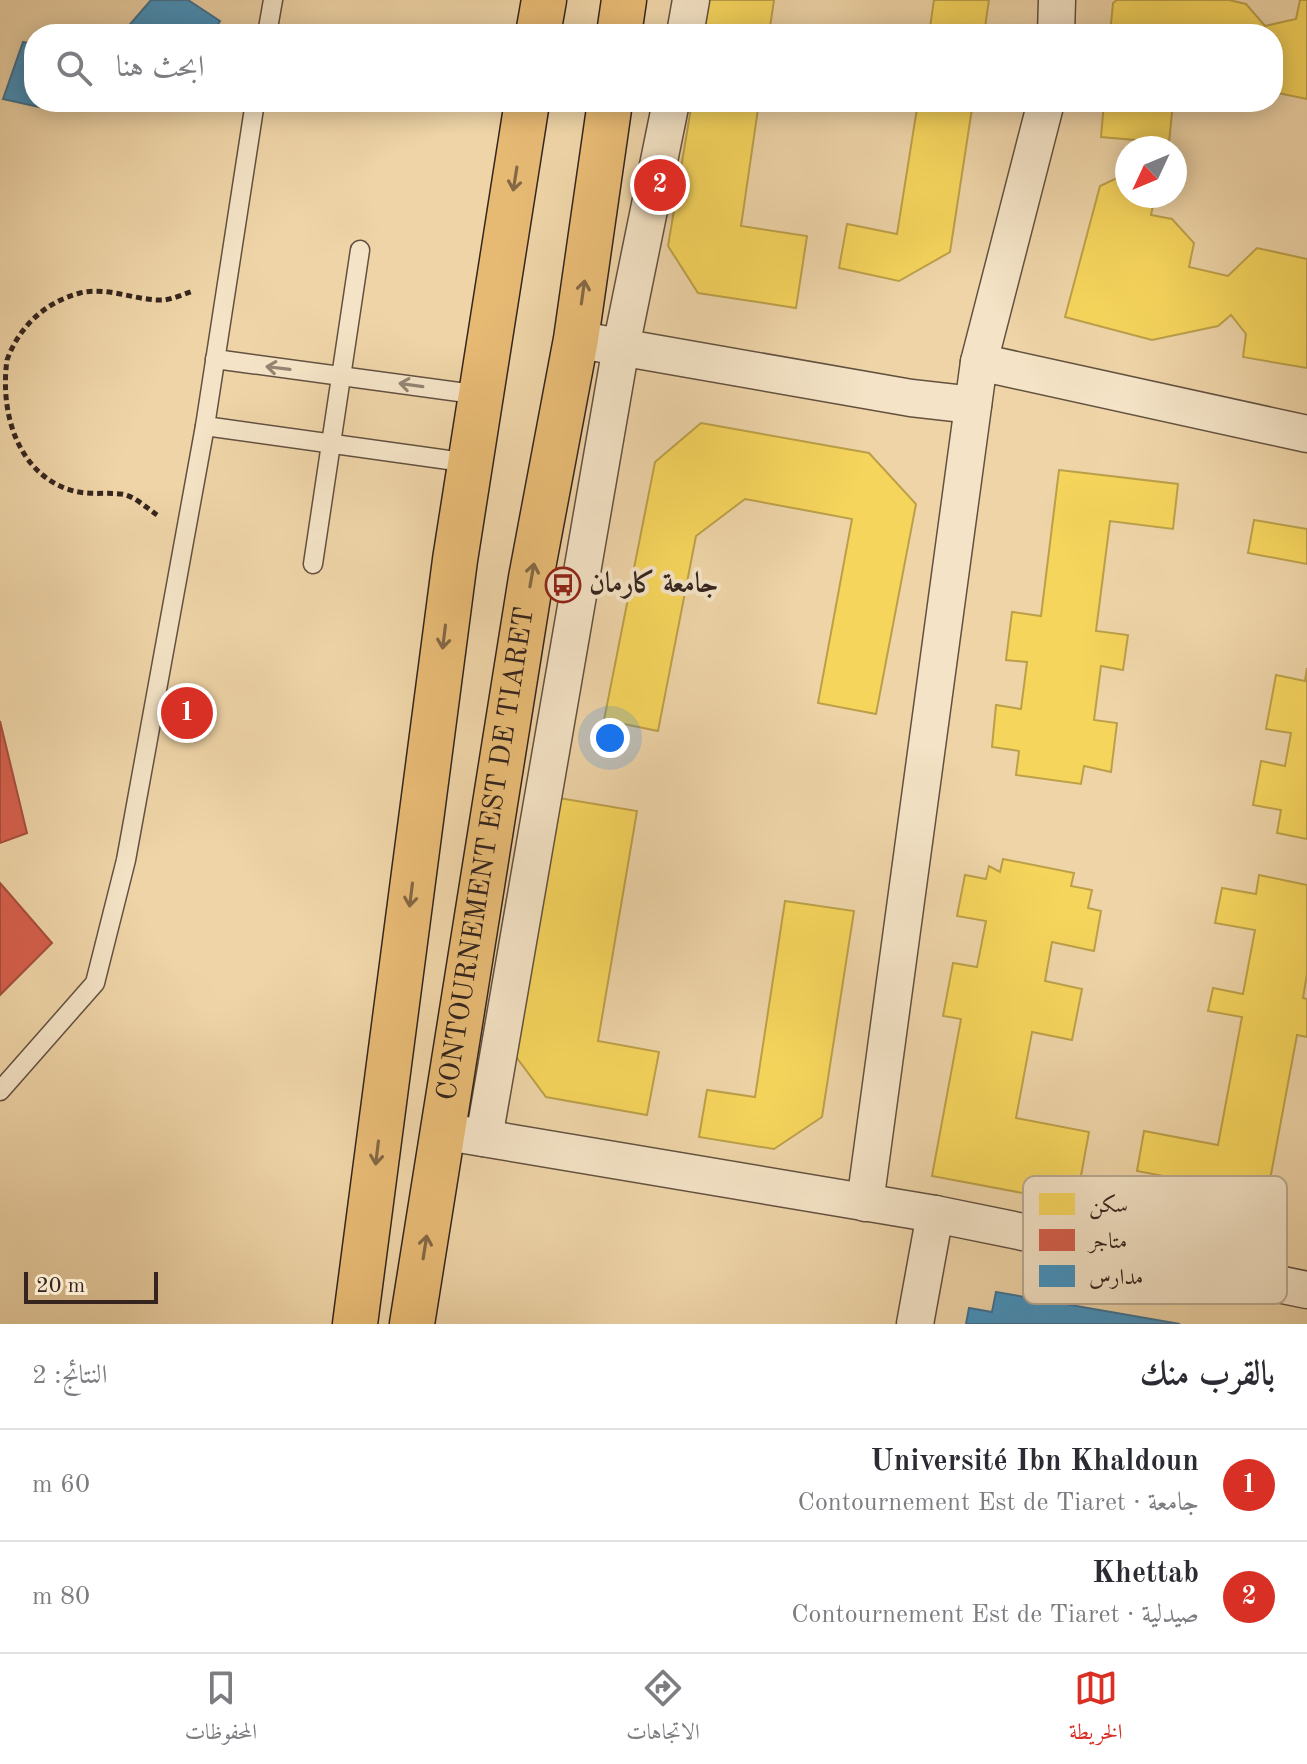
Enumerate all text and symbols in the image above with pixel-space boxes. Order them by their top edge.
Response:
search box [24,24,1283,112]
icon: search [52,46,96,90]
text: ابحث هنا [116,53,204,83]
north arrow [1115,136,1187,208]
pin: 2 [634,155,686,215]
one-way arrow [507,166,522,191]
one-way arrow [576,280,591,305]
one-way arrow [265,360,292,375]
one-way arrow [399,377,424,392]
one-way arrow [525,563,540,589]
bus stop icon: جامعة كارمان [544,566,582,604]
place label: جامعة كارمان [589,569,718,599]
street label: CONTOURNEMENT EST DE TIARET [434,605,540,1103]
one-way arrow [437,624,452,650]
pin: 1 [161,683,213,743]
your location [590,718,630,758]
one-way arrow [403,882,418,907]
one-way arrow [369,1140,384,1165]
legend [1023,1176,1287,1304]
text: سكن [1089,1194,1128,1220]
text: متاجر [1087,1231,1127,1254]
one-way arrow [418,1235,433,1260]
text: مدارس [1089,1267,1143,1290]
scale bar [24,1268,158,1304]
text: 20 m [36,1275,85,1297]
text: بالقرب منك [1140,1358,1275,1392]
text: النتائج: 2 [32,1363,107,1389]
text: Université Ibn Khaldoun [870,1447,1199,1477]
text: 60 m [32,1472,90,1498]
text: 1 [1241,1472,1257,1498]
text: جامعة · Contournement Est de Tiaret [797,1490,1199,1516]
text: Khettab [1092,1559,1199,1589]
text: 80 m [32,1584,90,1610]
text: 2 [1241,1584,1257,1610]
text: صيدلية · Contournement Est de Tiaret [791,1602,1199,1628]
tab: المحفوظات [185,1666,257,1753]
tab: الاتجاهات [626,1666,700,1753]
tab: الخريطة [1069,1666,1122,1753]

